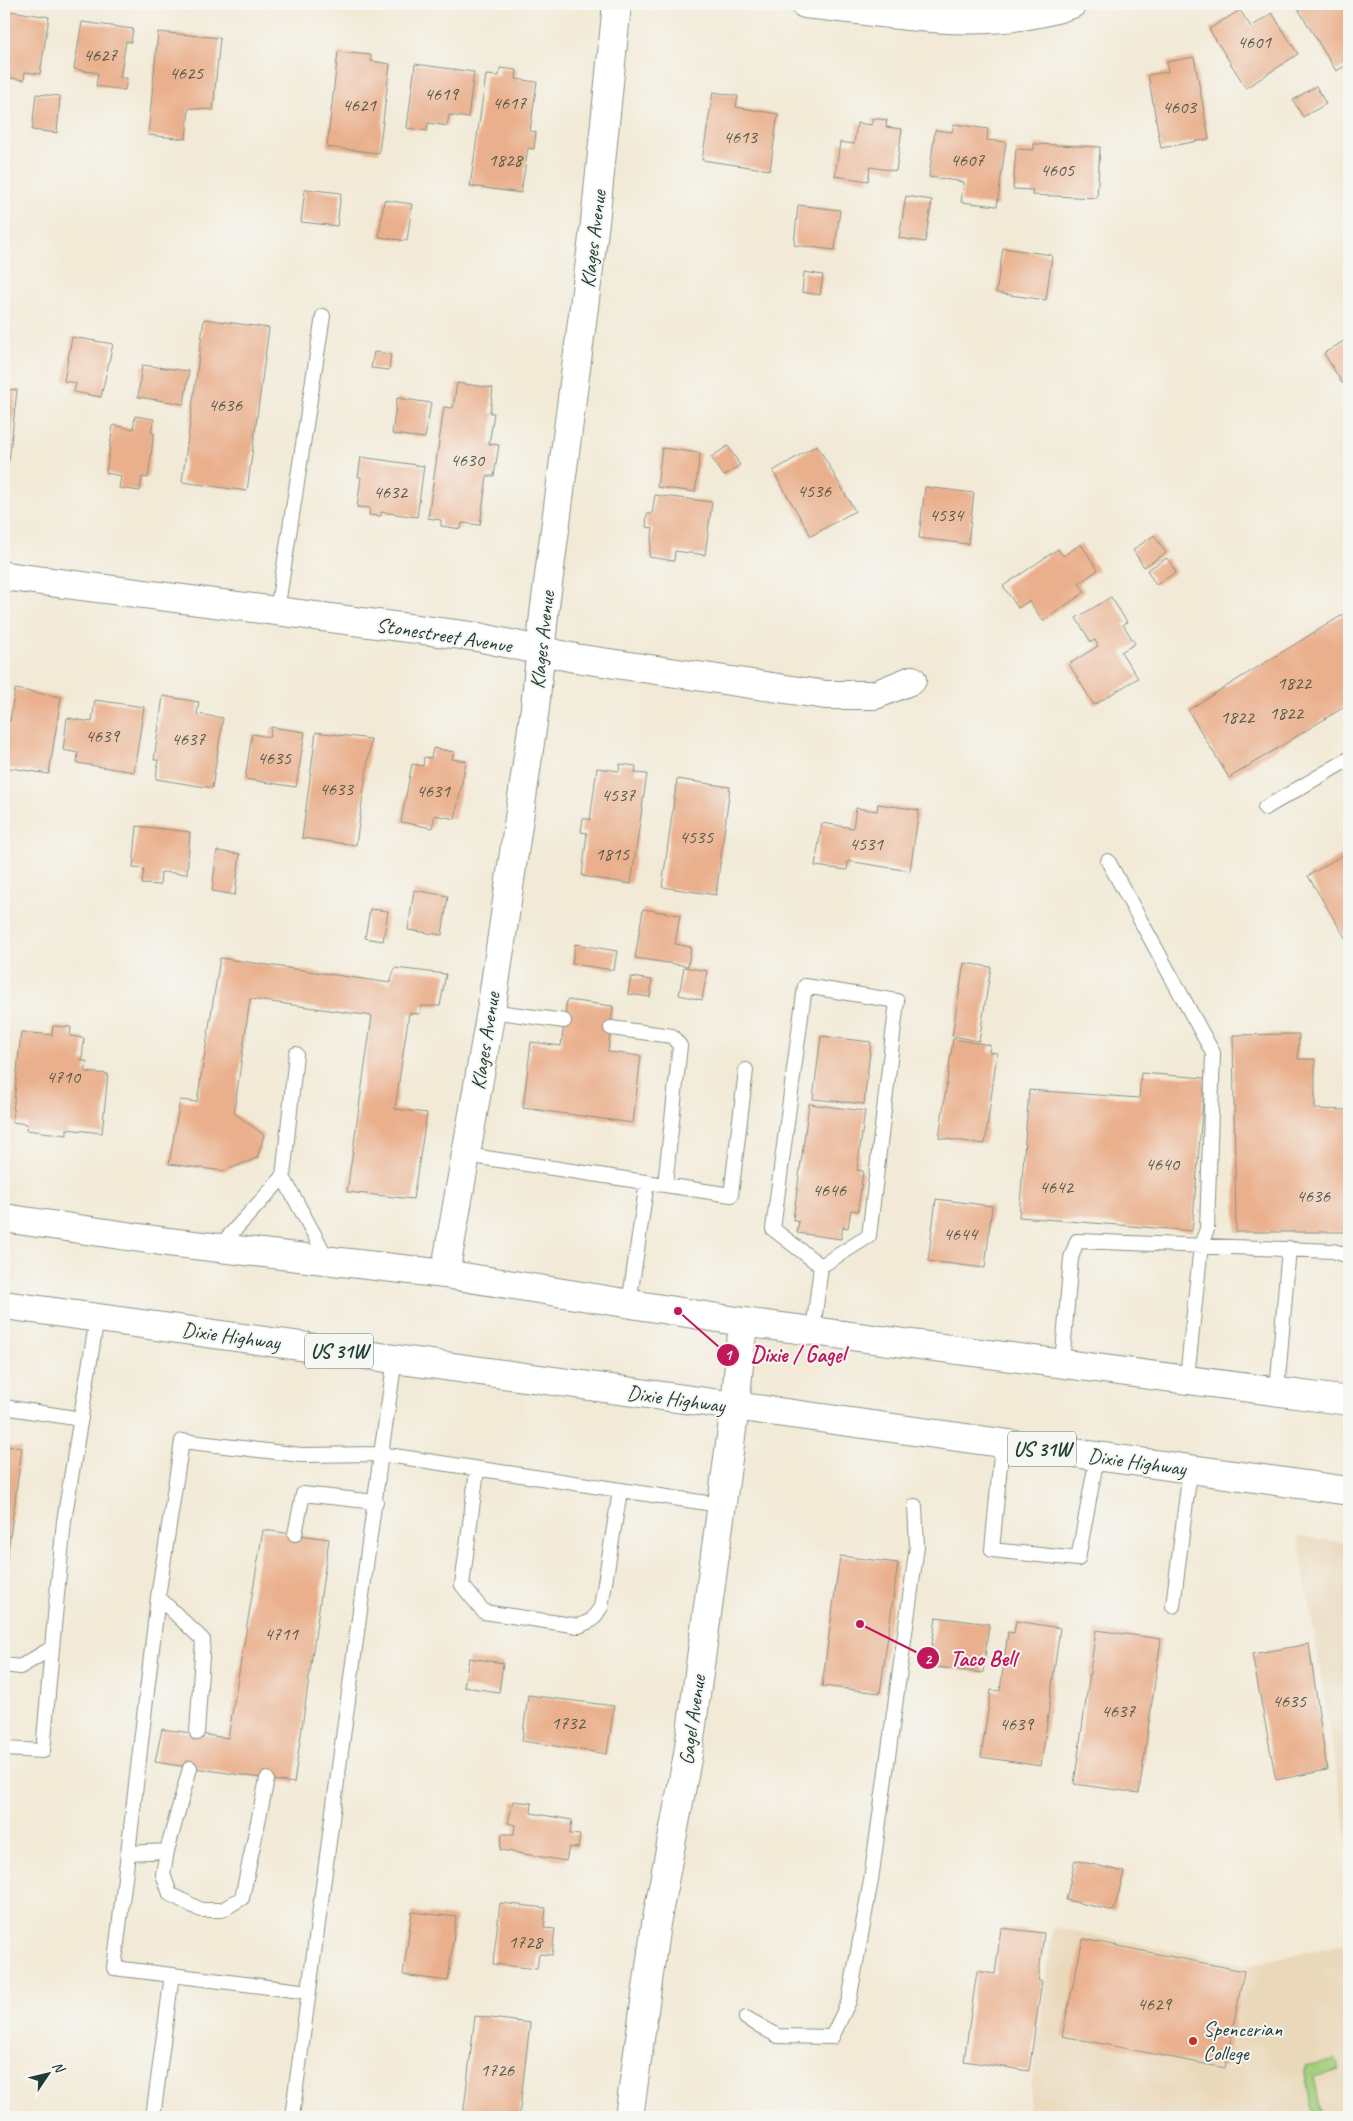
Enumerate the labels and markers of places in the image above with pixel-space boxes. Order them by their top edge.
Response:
callout: Dixie / Gagel [715,1336,855,1373]
callout: Taco Bell [915,1640,1027,1677]
place label: Spencerian College [1203,2016,1283,2066]
marker: Spencerian College [1187,2035,1199,2047]

